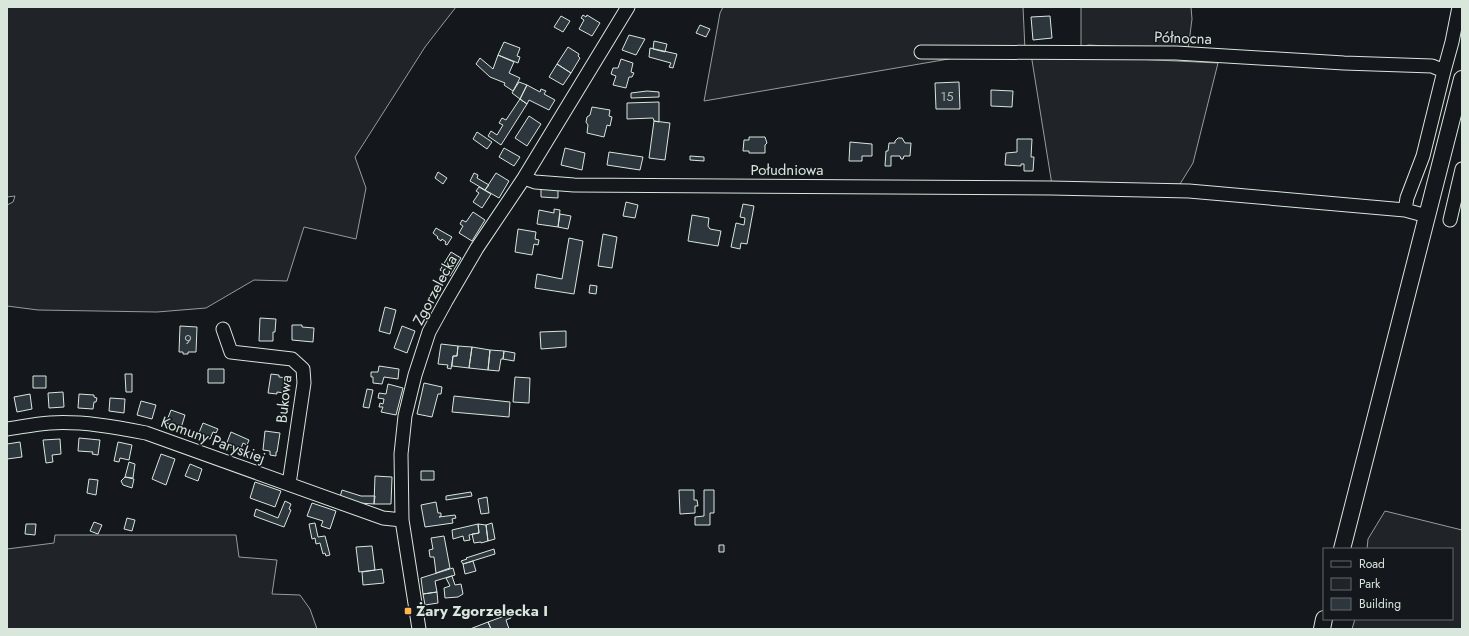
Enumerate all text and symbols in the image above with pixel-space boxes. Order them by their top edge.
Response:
street label: Północna [1154,26,1212,50]
house number: 15 [940,87,954,106]
street label: Południowa [751,159,824,181]
street label: Zgorzelecka [407,251,463,329]
house number: 9 [184,330,192,349]
street label: Bukowa [271,374,297,424]
street label: Komuny Paryskiej [158,411,268,469]
legend [1323,548,1453,620]
text: Road [1359,555,1385,573]
text: Park [1359,575,1381,593]
text: Building [1359,595,1401,613]
place label: Żary Zgorzelecka I [416,600,548,622]
marker: Żary Zgorzelecka I [403,606,413,616]

